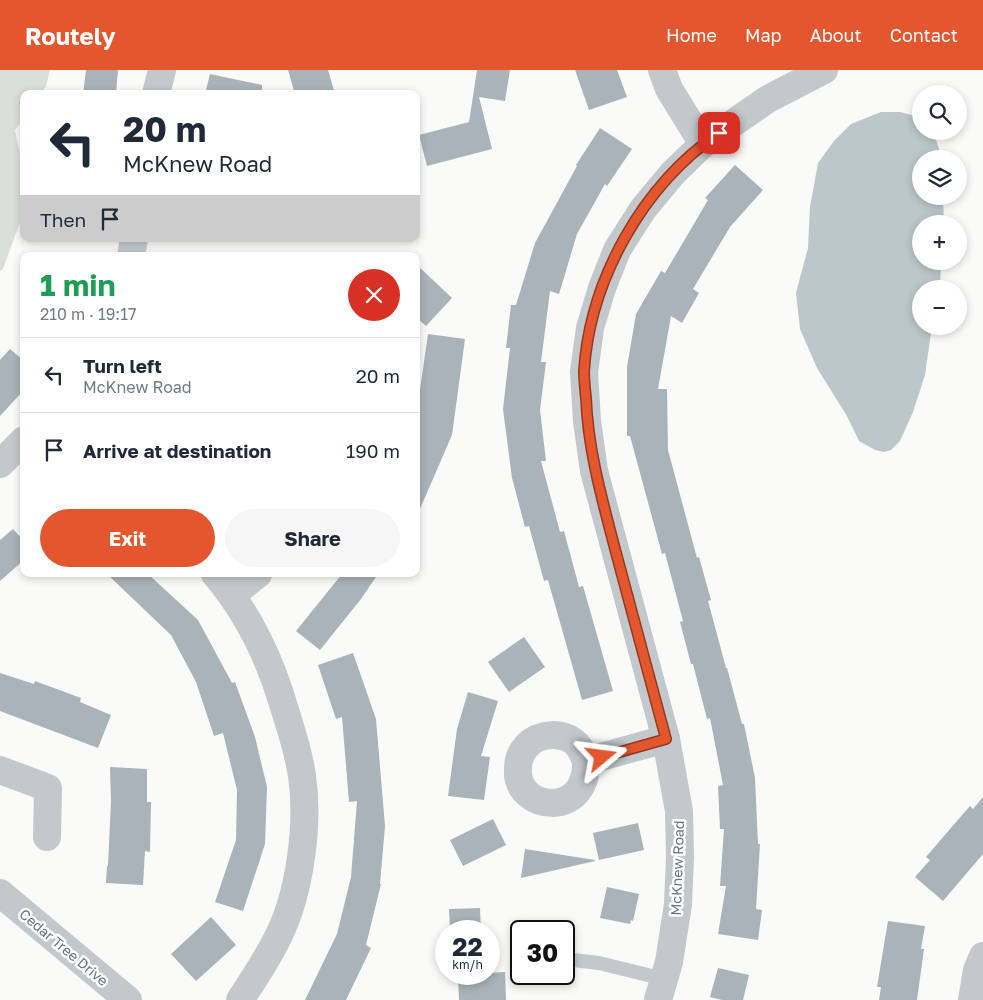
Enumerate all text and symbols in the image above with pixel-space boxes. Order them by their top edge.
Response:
text: Routely [25,21,116,50]
text: Home [666,24,717,46]
text: Map [745,24,782,46]
text: About [810,24,862,46]
text: Contact [890,24,958,46]
map controls [912,85,967,335]
button: search [912,85,967,140]
text: 20 m [123,108,206,150]
icon: left [40,110,105,175]
pin [698,112,740,154]
icon: arrive [705,119,733,147]
text: McKnew Road [123,150,272,177]
button: layers [912,150,967,205]
icon: arrive [96,205,124,233]
text: Then [40,208,86,231]
button: + [912,215,967,270]
text: 1 min [40,267,116,303]
button: close [348,269,400,321]
button: − [912,280,967,335]
text: 210 m · 19:17 [40,304,136,324]
text: Turn left [83,354,162,377]
icon: left [40,361,68,389]
text: 20 m [356,364,400,387]
text: McKnew Road [83,377,192,397]
icon: arrive [40,436,68,464]
text: Arrive at destination [83,439,271,462]
text: 190 m [346,439,400,462]
button: Exit [40,509,215,567]
button: Share [225,509,400,567]
position arrow [575,730,627,782]
street label: McKnew Road [667,820,687,916]
street label: Cedar Tree Drive [16,905,112,989]
speed limit sign: 30 [510,920,575,985]
text: 22 [452,931,483,962]
text: km/h [452,957,483,972]

